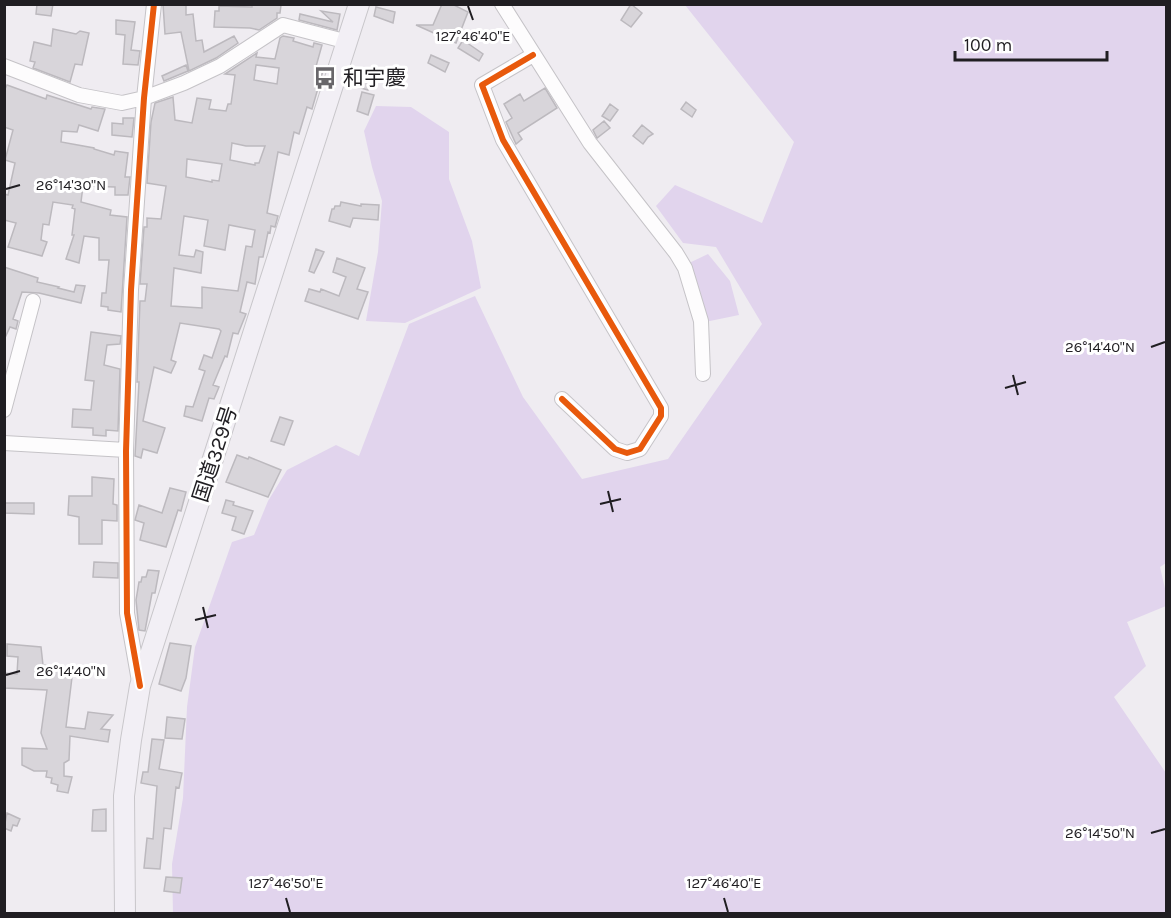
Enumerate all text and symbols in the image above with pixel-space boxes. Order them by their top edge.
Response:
scale bar [955,24,1106,62]
text: 127°46'40"E [435,27,511,45]
text: 100 m [964,34,1012,56]
bus stop icon: 和宇慶 [312,65,338,91]
place label: 和宇慶 [343,66,406,90]
text: 26°14'30"N [36,176,106,194]
text: 26°14'40"N [1065,338,1135,356]
street label: 国道329号 [188,403,242,505]
text: 26°14'40"N [36,662,106,680]
text: 26°14'50"N [1065,824,1135,842]
text: 127°46'50"E [248,874,324,892]
text: 127°46'40"E [686,874,762,892]

